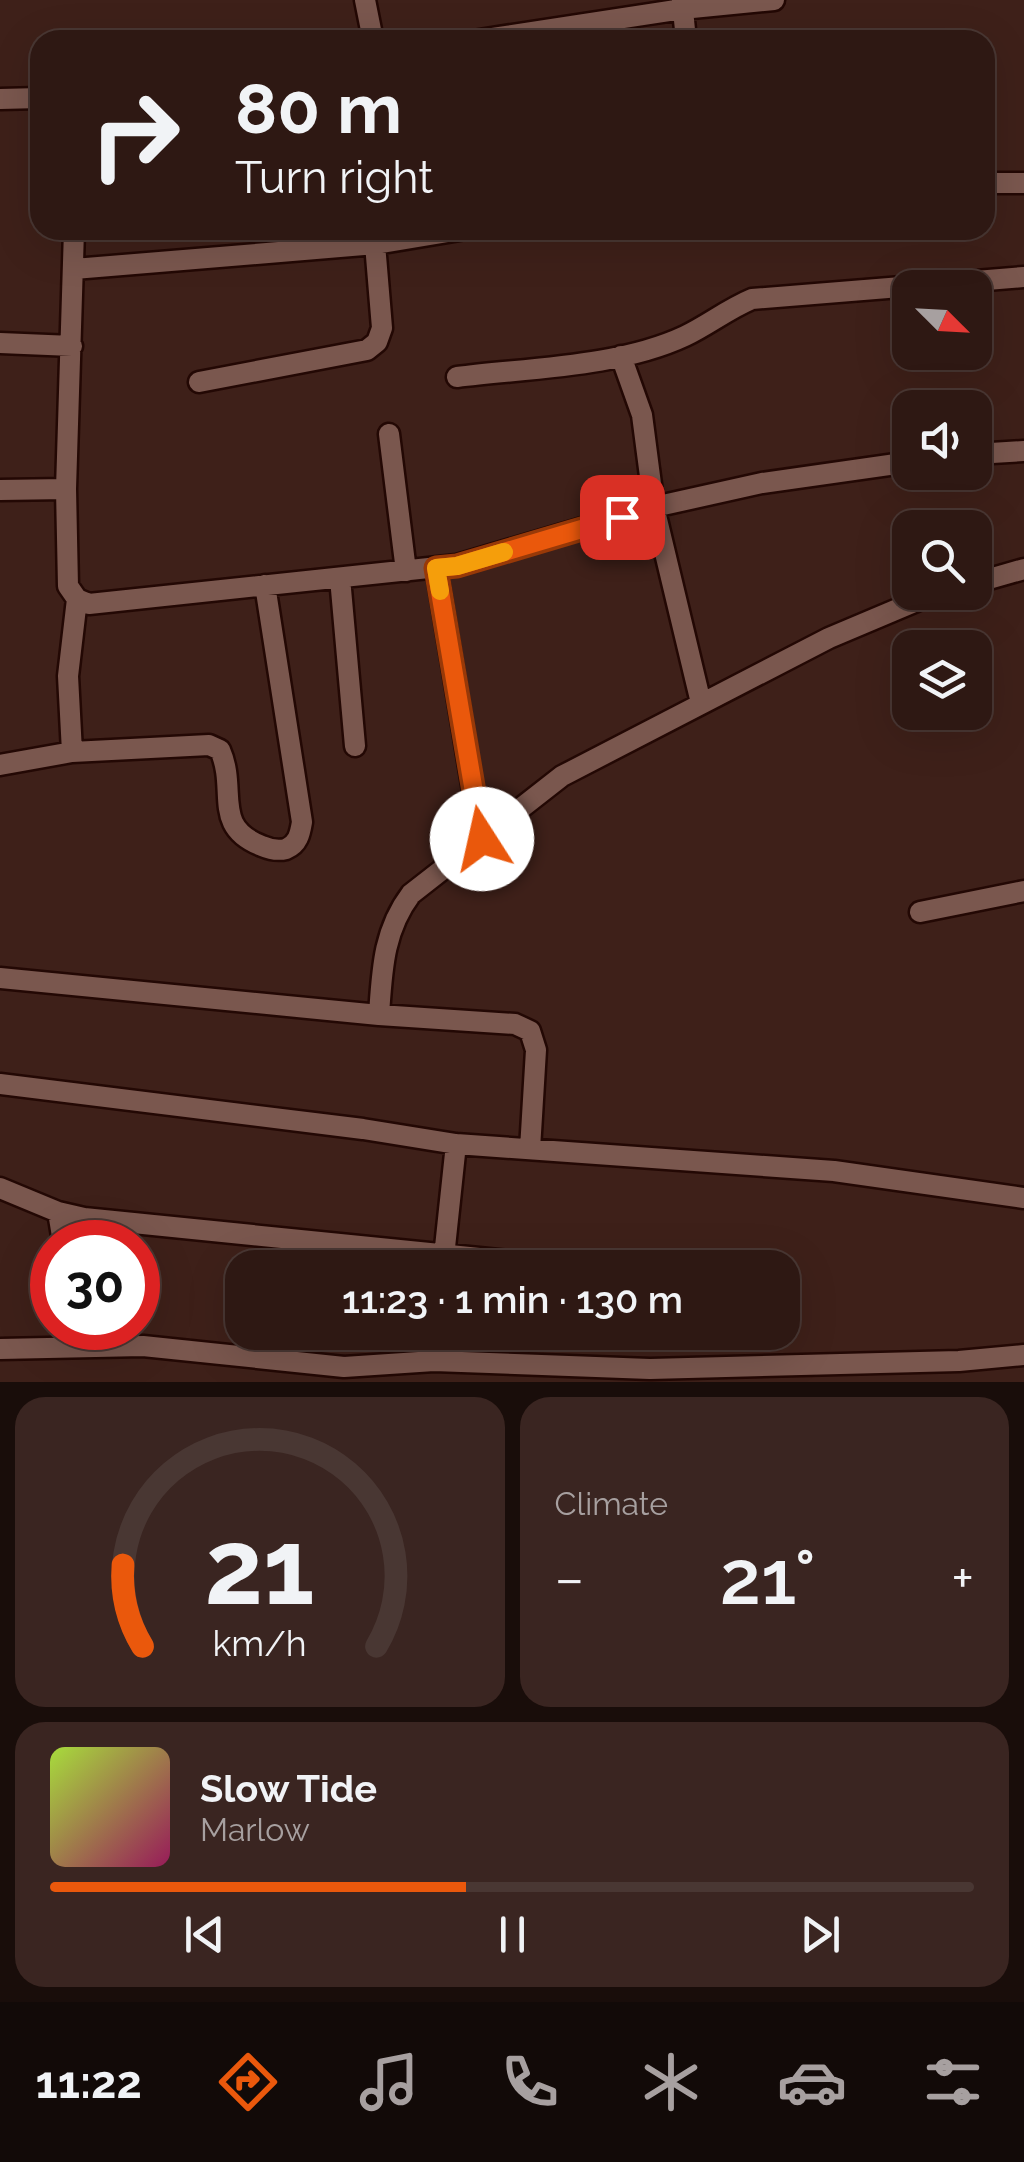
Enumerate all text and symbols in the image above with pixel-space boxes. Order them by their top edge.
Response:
text: 80 m [235,67,402,149]
icon: right [70,70,200,200]
text: Turn right [235,151,433,204]
north arrow [892,270,992,370]
map controls [892,270,992,730]
button: sound [892,390,992,490]
pin [580,475,665,560]
icon: arrive [595,490,650,545]
button: search [892,510,992,610]
button: layers [892,630,992,730]
position arrow [430,787,534,891]
speed limit sign: 30 [30,1220,160,1350]
text: 11:23 · 1 min · 130 m [342,1277,683,1322]
text: Climate [555,1485,668,1522]
text: 21 [205,1506,315,1628]
text: 21° [720,1533,816,1622]
text: − [555,1546,584,1611]
text: + [951,1546,974,1611]
text: km/h [213,1622,307,1664]
text: Slow Tide [200,1766,377,1811]
text: Marlow [200,1811,310,1848]
icon: previous [177,1907,232,1962]
icon: pause [485,1907,540,1962]
icon: next [793,1907,848,1962]
icon: directions [213,2047,283,2117]
icon: music [354,2047,424,2117]
icon: phone [495,2047,565,2117]
icon: climate [636,2047,706,2117]
icon: car [777,2047,847,2117]
icon: filters [918,2047,988,2117]
text: 11:22 [36,2056,142,2109]

